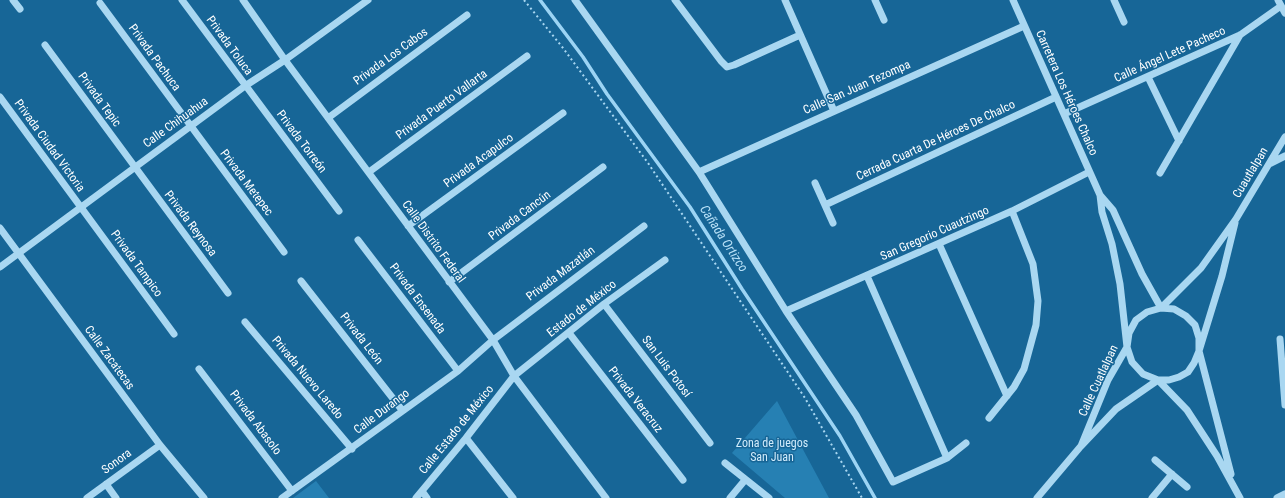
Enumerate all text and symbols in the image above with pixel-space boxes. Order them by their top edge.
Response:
street label: Privada Toluca [203,14,255,78]
street label: Privada Pachuca [125,22,183,94]
street label: Calle Ángel Lete Pacheco [1112,24,1228,86]
street label: Privada Los Cabos [351,25,431,89]
street label: Carretera Los Héroes Chalco [1032,28,1100,158]
street label: Calle San Juan Tezompa [801,58,913,118]
street label: Privada Puerto Vallarta [394,67,490,143]
street label: Privada Tepic [74,70,124,130]
street label: Calle Chihuahua [141,95,211,151]
street label: Privada Ciudad Victoria [11,97,87,195]
street label: Cerrada Cuarta De Héroes De Chalco [854,98,1018,184]
street label: Privada Torreón [273,108,329,176]
street label: Privada Acapulco [441,131,517,191]
street label: Cuautlalpan [1230,145,1272,201]
street label: Privada Metepec [216,147,276,219]
street label: Privada Reynosa [161,188,219,260]
street label: Privada Cancún [486,188,554,244]
street label: Calle Distrito Federal [398,198,468,286]
water label: Cañada Ortizco [696,203,750,275]
street label: San Gregorio Cuautzingo [878,204,992,264]
street label: Privada Tampico [107,228,165,300]
street label: Privada Mazatlán [524,244,598,304]
street label: Privada Ensenada [386,261,448,337]
street label: Estado de México [544,277,620,341]
street label: Privada León [336,310,386,368]
street label: Calle Zacatecas [81,323,137,393]
street label: San Luis Potosí [638,333,694,401]
street label: Privada Nuevo Laredo [268,334,346,422]
street label: Calle Cuatlalpan [1076,343,1122,419]
street label: Privada Veracruz [605,364,665,436]
street label: Calle Estado de México [417,383,497,477]
street label: Calle Durango [351,386,413,438]
street label: Privada Abasolo [226,388,284,458]
park label: Zona de juegos San Juan [736,437,808,465]
street label: Sonora [99,446,135,478]

